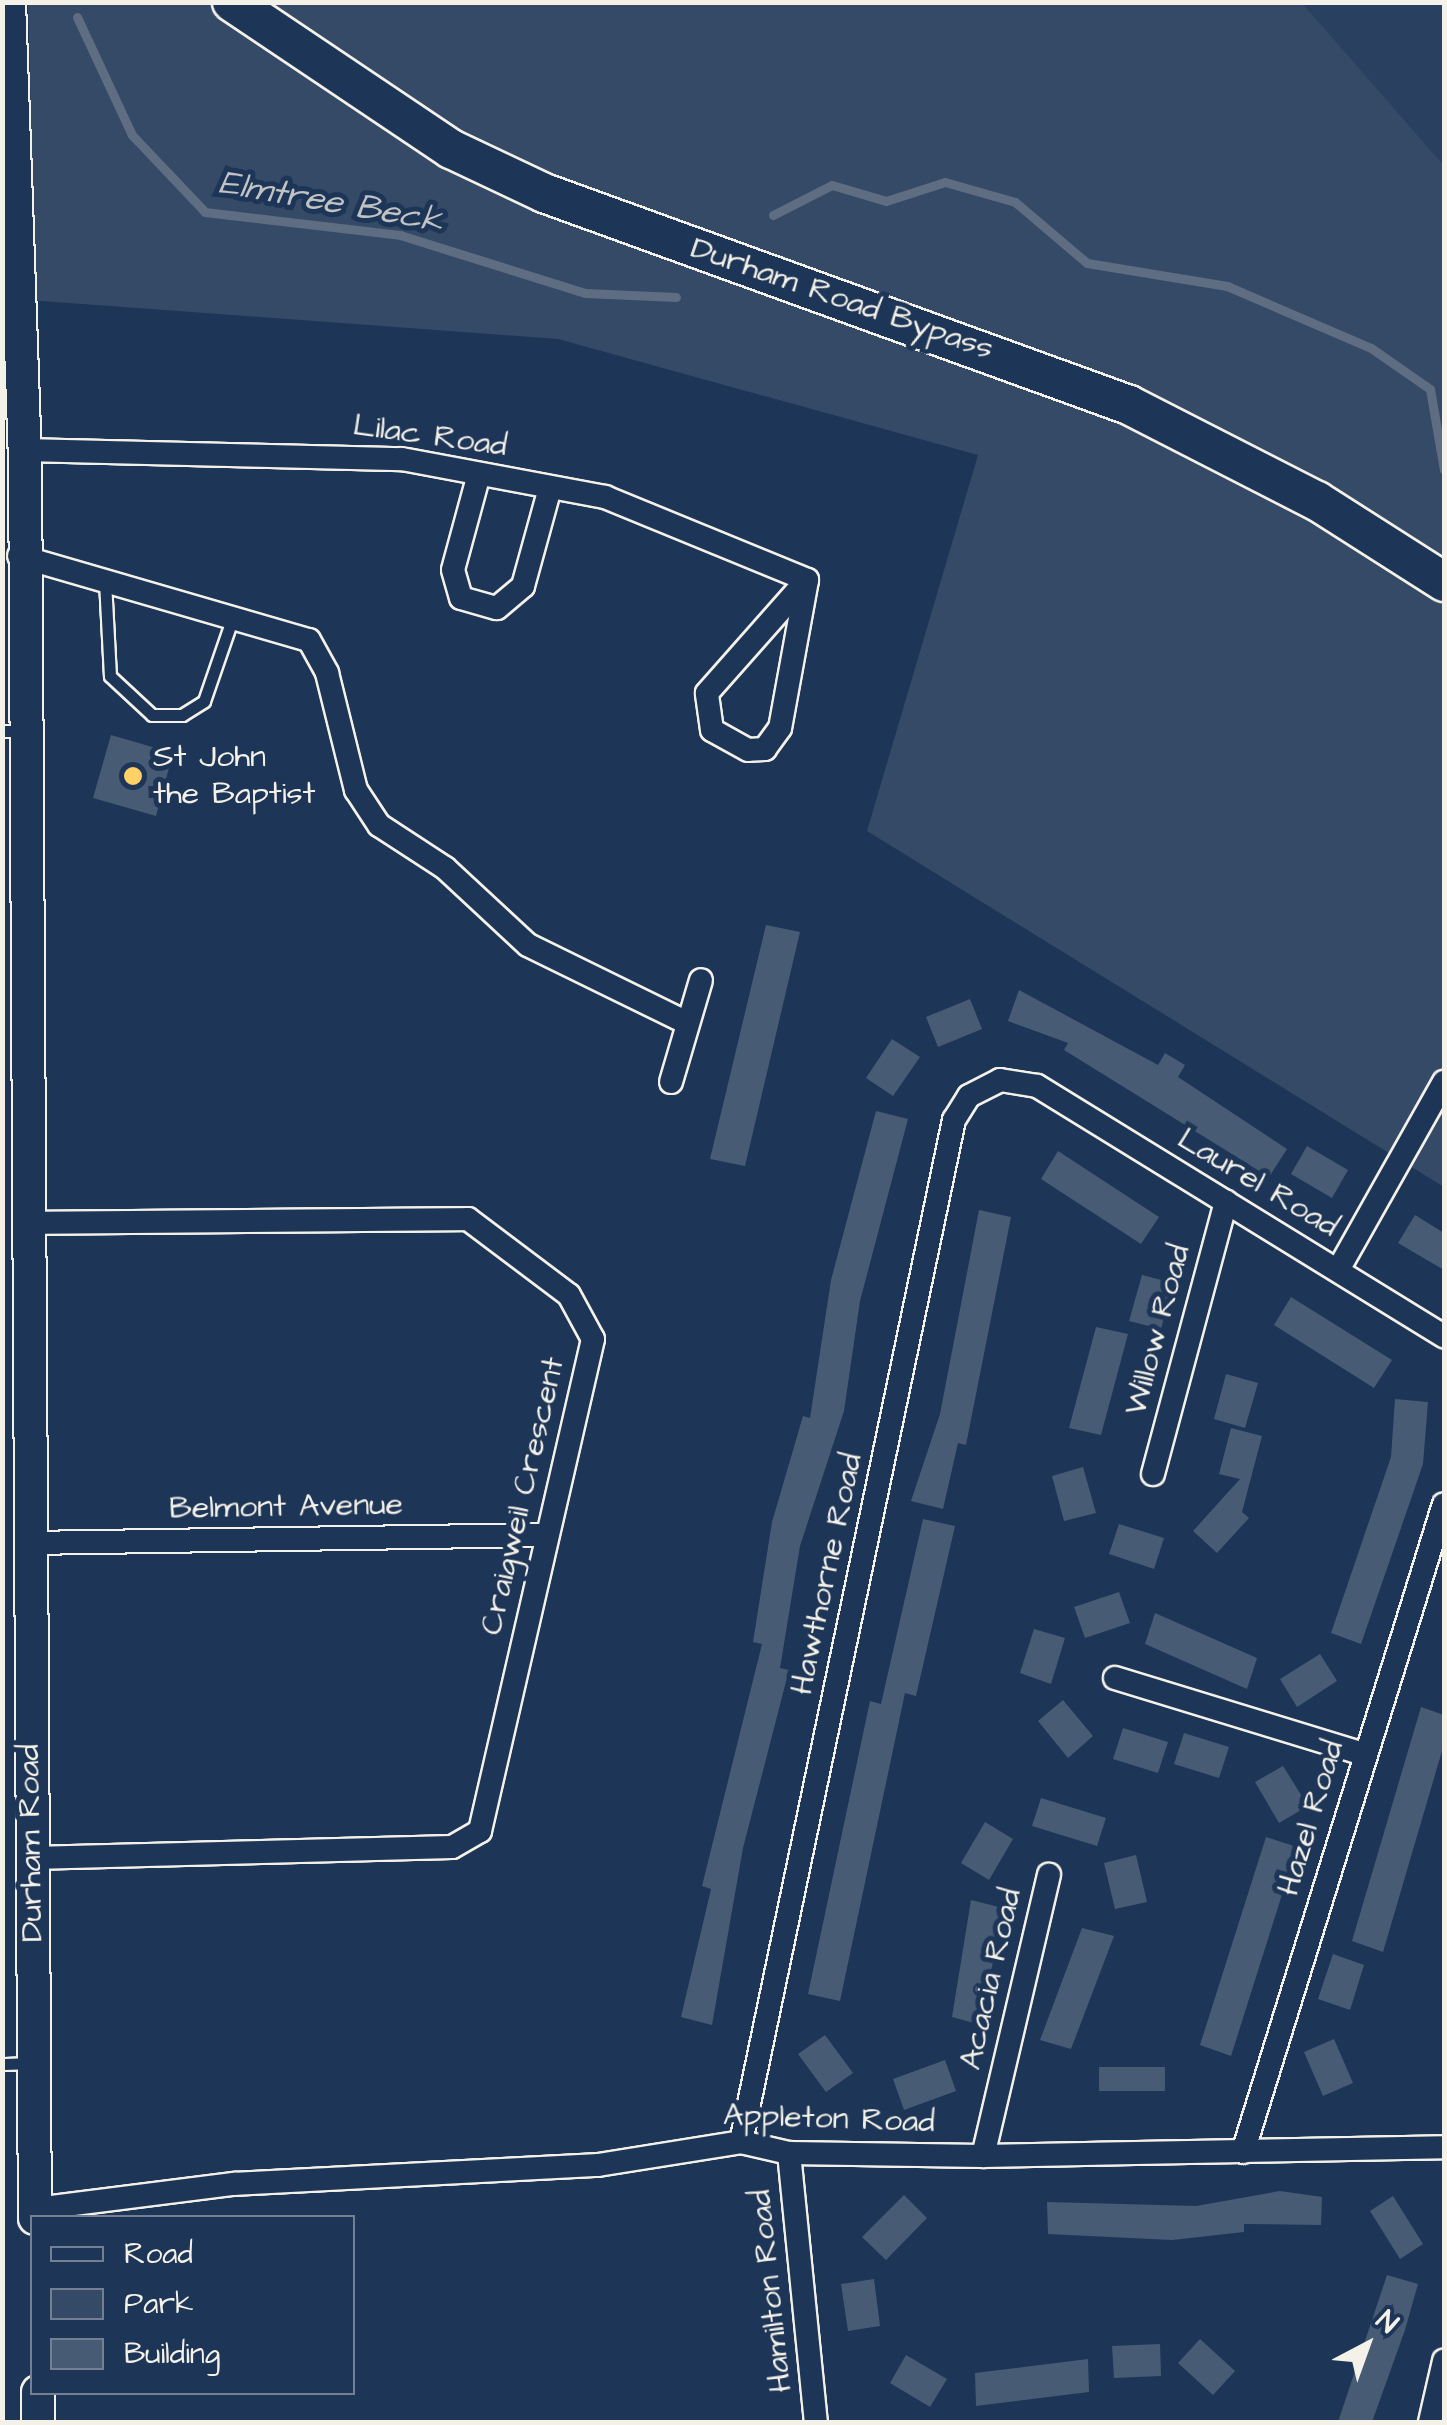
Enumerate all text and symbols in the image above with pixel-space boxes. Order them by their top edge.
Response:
water label: Elmtree Beck [216,162,446,242]
street label: Durham Road Bypass [686,229,998,369]
street label: Lilac Road [351,406,509,466]
place label: St John the Baptist [153,739,316,814]
marker: St John the Baptist [122,765,144,787]
street label: Laurel Road [1171,1120,1345,1246]
street label: Willow Road [1117,1240,1199,1420]
street label: Craigweil Crescent [472,1353,574,1639]
street label: Hawthorne Road [783,1450,871,1698]
street label: Belmont Avenue [169,1486,403,1528]
street label: Hazel Road [1269,1736,1353,1900]
street label: Durham Road [10,1744,52,1942]
street label: Acacia Road [952,1885,1030,2073]
street label: Appleton Road [723,2096,935,2142]
street label: Hamilton Road [741,2188,801,2394]
legend [30,2215,355,2395]
text: Road [124,2233,193,2275]
text: Park [124,2283,193,2325]
north arrow [1317,2295,1417,2395]
text: N [1368,2302,1406,2342]
text: Building [124,2333,220,2375]

